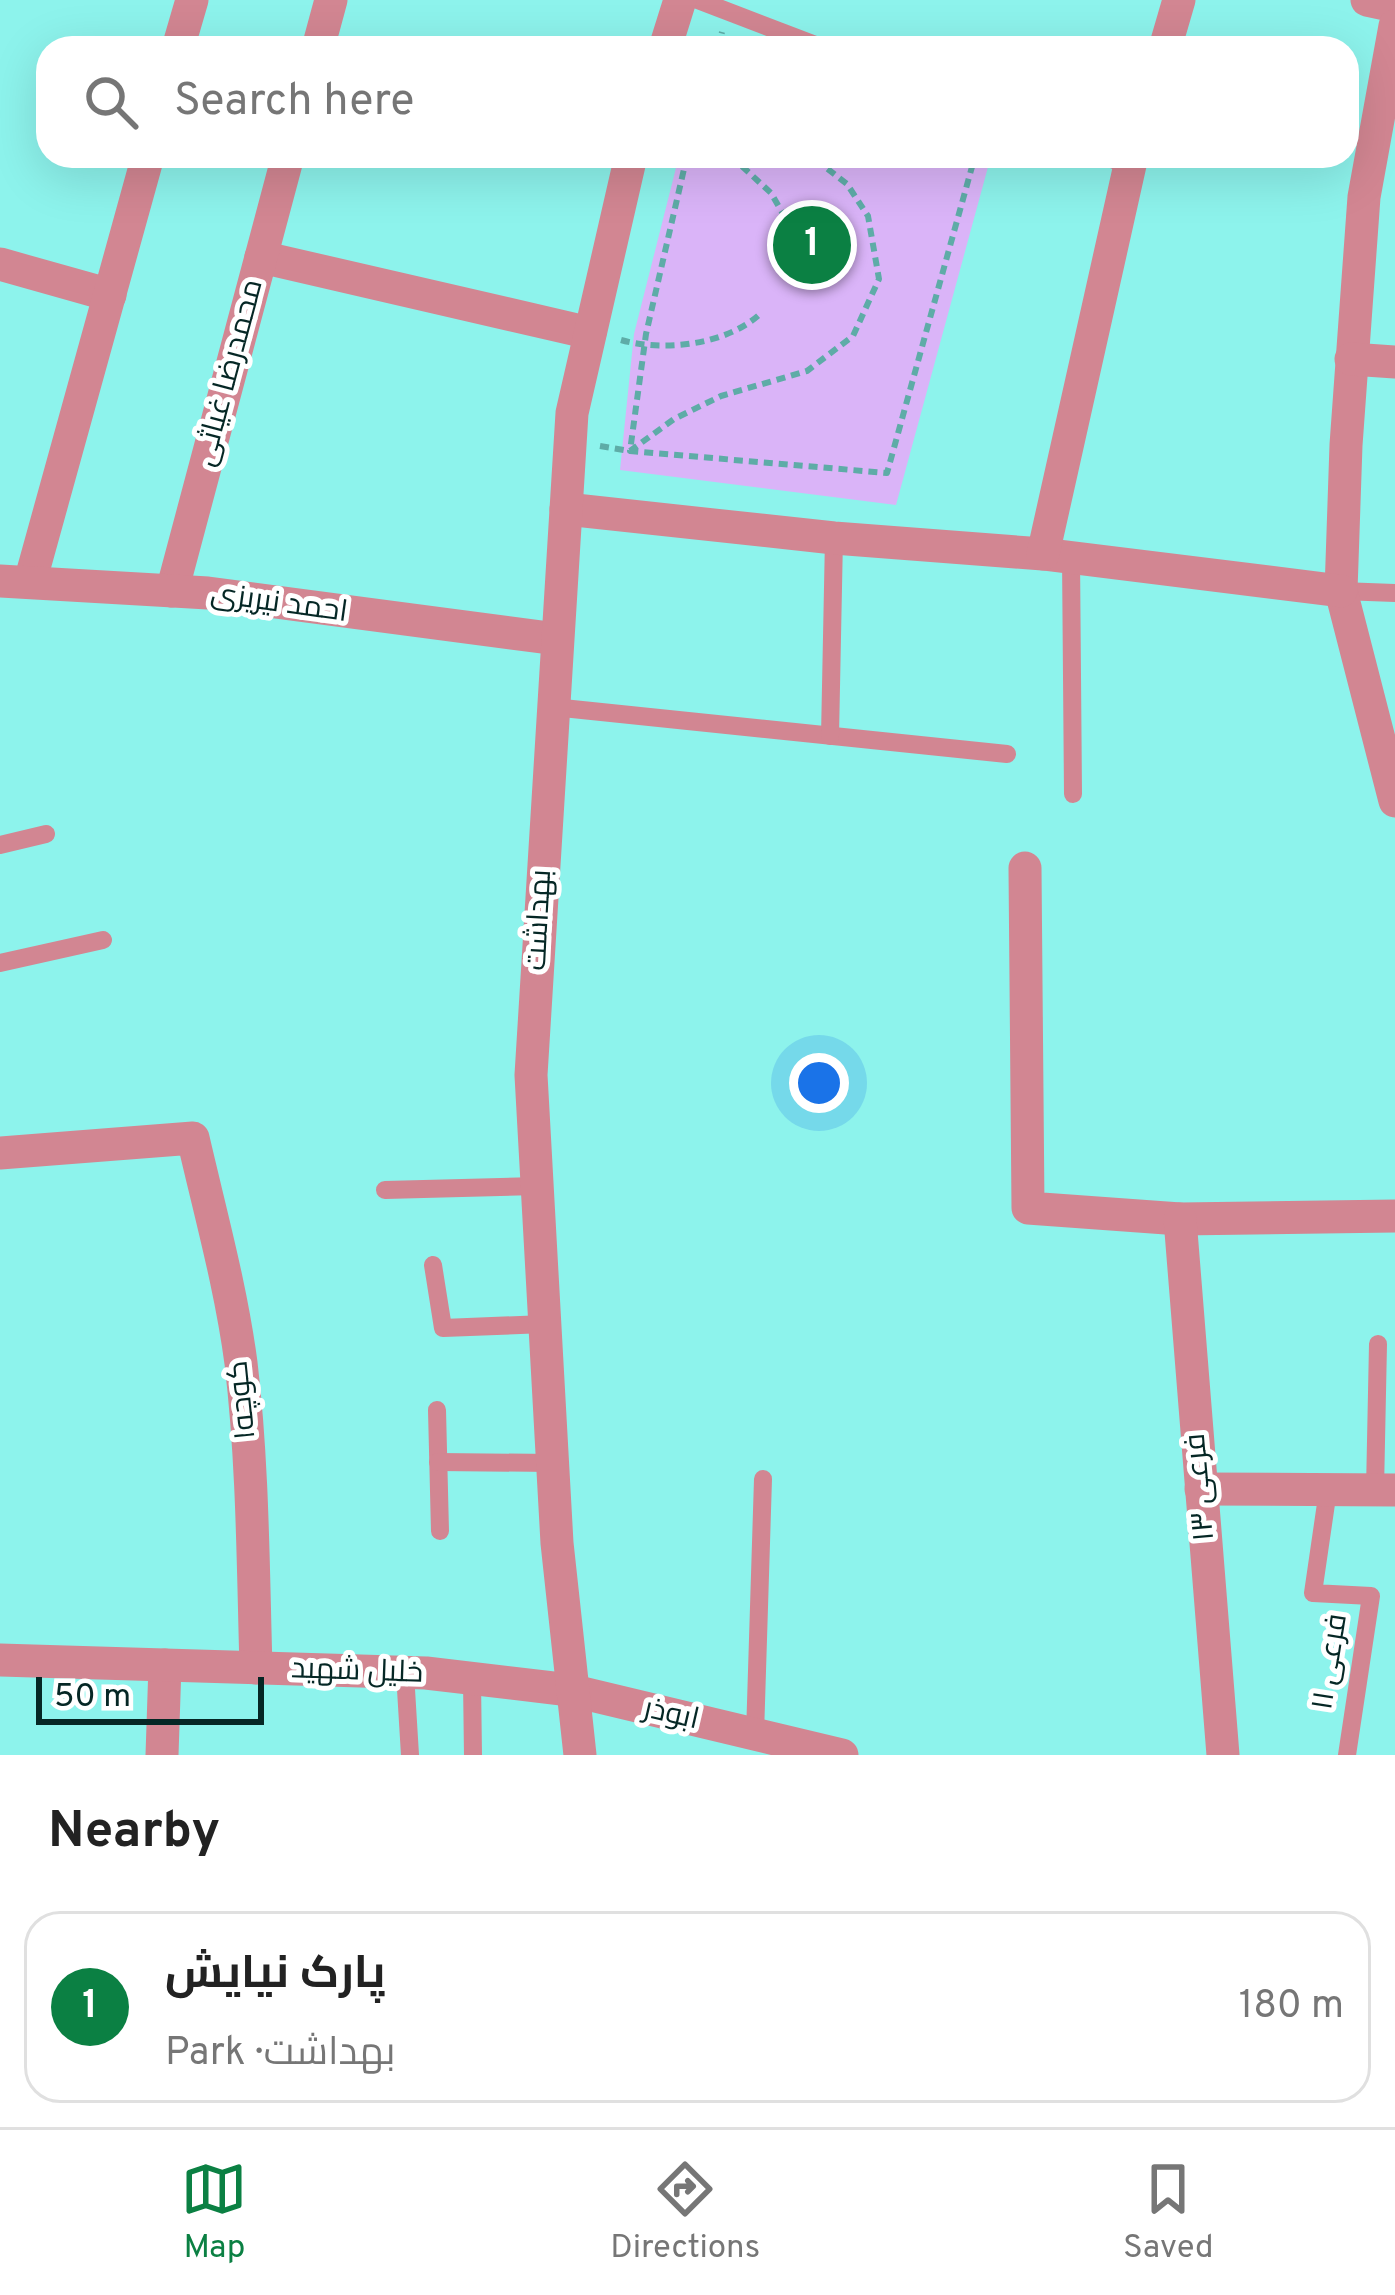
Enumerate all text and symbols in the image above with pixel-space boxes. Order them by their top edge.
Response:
search box [36,36,1359,168]
icon: search [78,69,144,135]
text: Search here [174,74,414,131]
pin: 1 [773,200,851,290]
street label: محمدرضا غیاثی [187,275,273,471]
street label: احمد نیریزی [208,576,350,632]
street label: بهداشت [519,868,561,972]
your location [789,1053,849,1113]
street label: کوچه۱ [220,1359,266,1441]
street label: فرعی ۱۳ [1178,1432,1224,1542]
street label: فرعی ۱۱ [1305,1611,1357,1713]
street label: خلیل شهید [290,1651,424,1693]
scale bar [36,1671,264,1724]
text: 50 m [54,1677,131,1719]
street label: ابوذر [638,1690,702,1739]
text: Nearby [48,1801,220,1866]
text: پارک نیایش [165,1947,385,2004]
text: 1 [82,1983,98,2032]
text: 180 m [1239,1983,1344,2032]
text: Park · بهداشت [165,2030,395,2079]
tab: Map [181,2156,247,2270]
tab: Directions [610,2156,760,2270]
tab: Saved [1123,2156,1214,2270]

